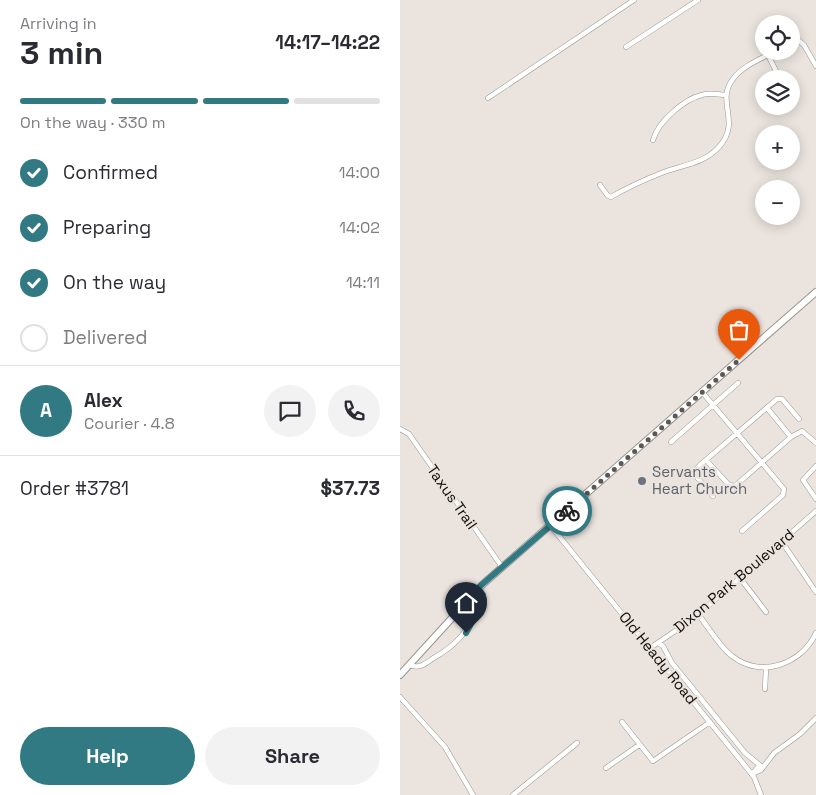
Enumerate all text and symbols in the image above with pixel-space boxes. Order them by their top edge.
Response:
text: Arriving in [20,13,97,34]
map controls [755,15,800,225]
button: locate [755,15,800,60]
text: 14:17–14:22 [275,30,380,55]
text: 3 min [20,33,103,73]
button: layers [755,70,800,115]
text: On the way · 330 m [20,112,166,133]
button: + [755,125,800,170]
icon: check [20,159,48,187]
text: Confirmed [63,160,158,185]
text: 14:00 [339,162,380,183]
button: − [755,180,800,225]
icon: check [20,214,48,242]
text: Preparing [63,215,151,240]
text: 14:02 [339,217,380,238]
icon: check [20,269,48,297]
text: On the way [63,270,166,295]
text: 14:11 [346,272,380,293]
pin [718,309,760,360]
icon: bag [725,316,753,344]
text: Delivered [63,325,148,350]
button: chat [264,385,316,437]
button: phone [328,385,380,437]
text: Alex [84,388,123,413]
text: A [40,398,52,423]
text: Courier · 4.8 [84,413,175,434]
street label: Taxus Trail [423,461,482,533]
place label: Servants Heart Church [652,462,747,498]
marker: Servants Heart Church [636,475,648,487]
text: Order #3781 [20,476,129,501]
text: $37.73 [321,476,380,501]
courier [542,486,592,536]
icon: bike [553,497,581,525]
street label: Dixon Park Boulevard [670,525,798,637]
pin [445,582,487,633]
icon: home [452,589,480,617]
street label: Old Heady Road [615,607,702,708]
button: Help [20,727,195,785]
button: Share [205,727,380,785]

